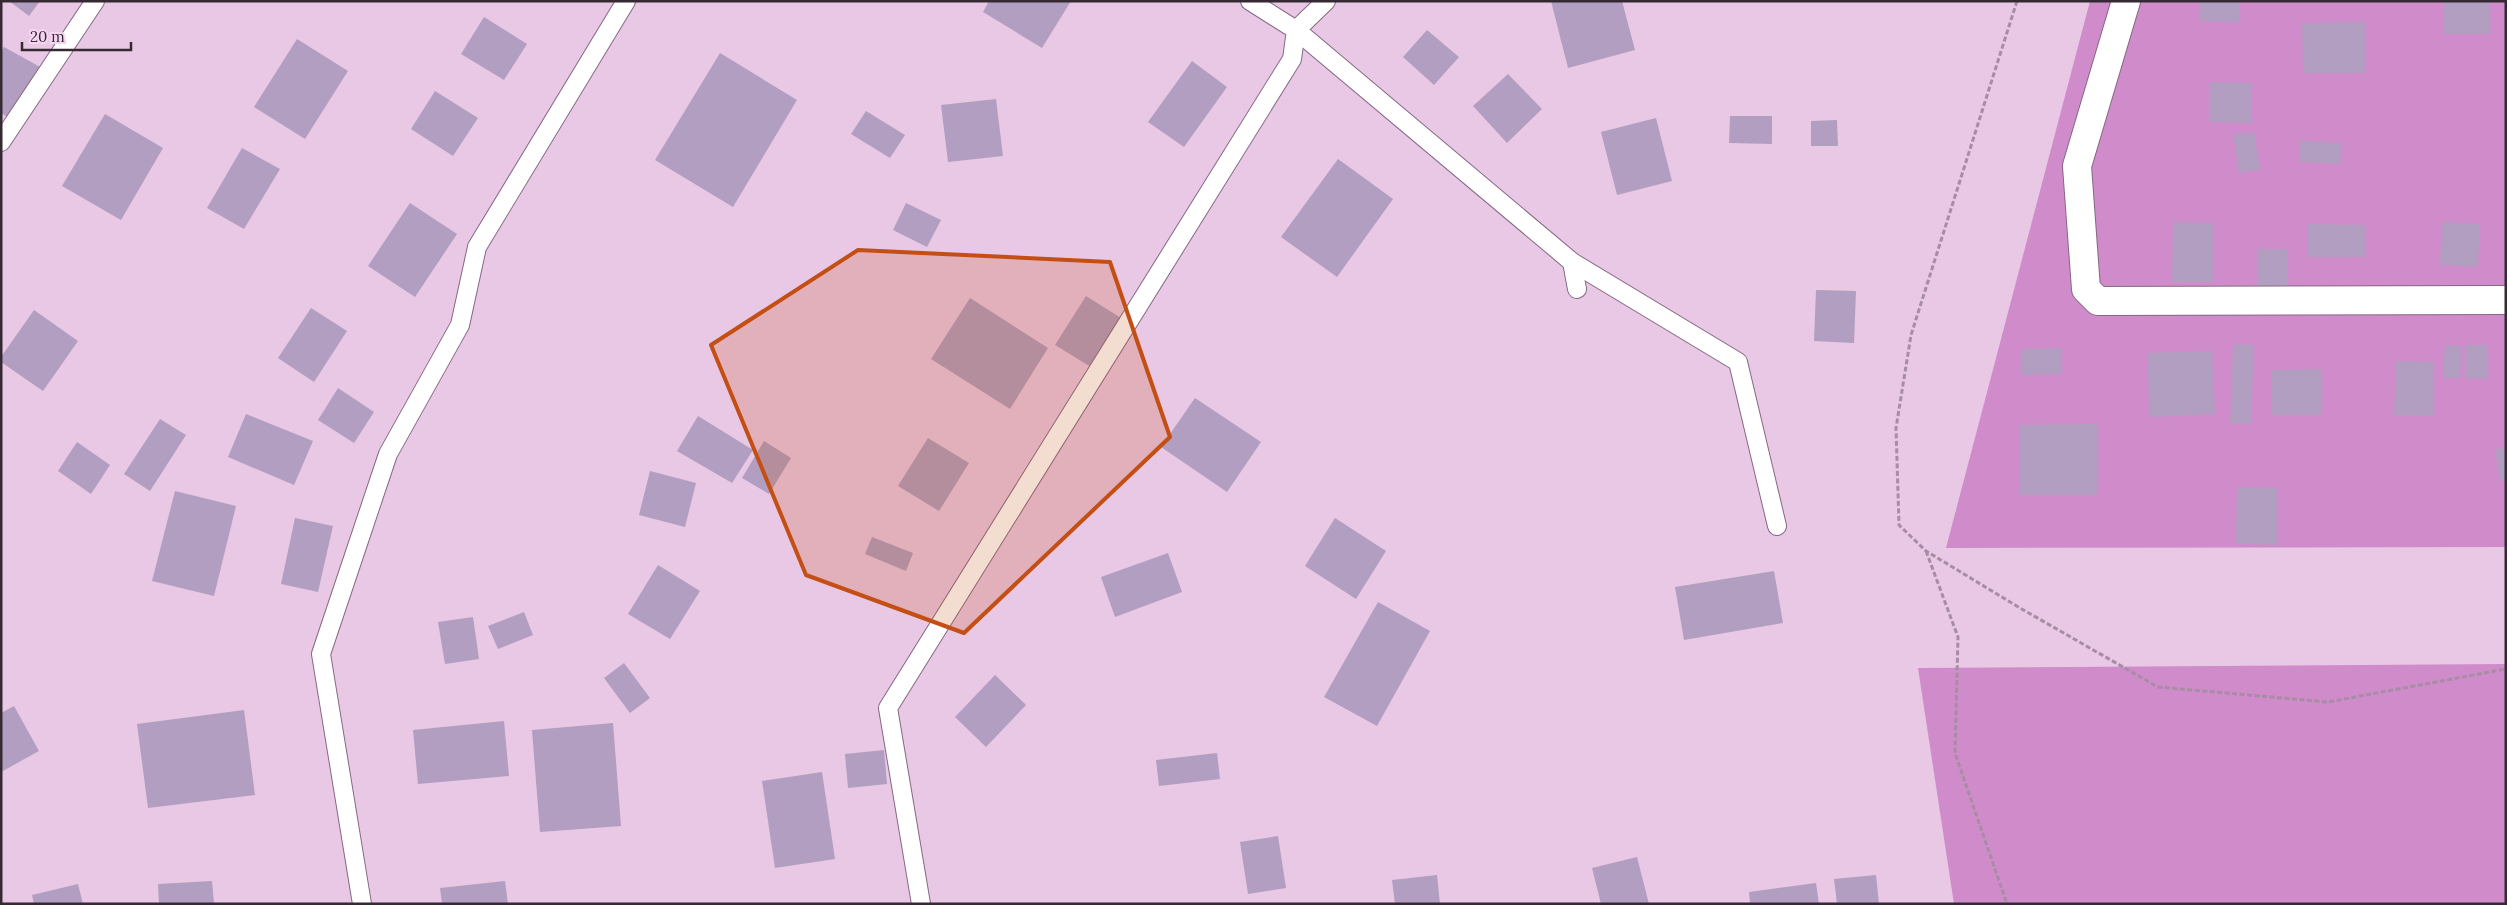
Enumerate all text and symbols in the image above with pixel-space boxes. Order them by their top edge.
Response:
scale bar [22,20,131,52]
text: 20 m [30,27,65,46]

